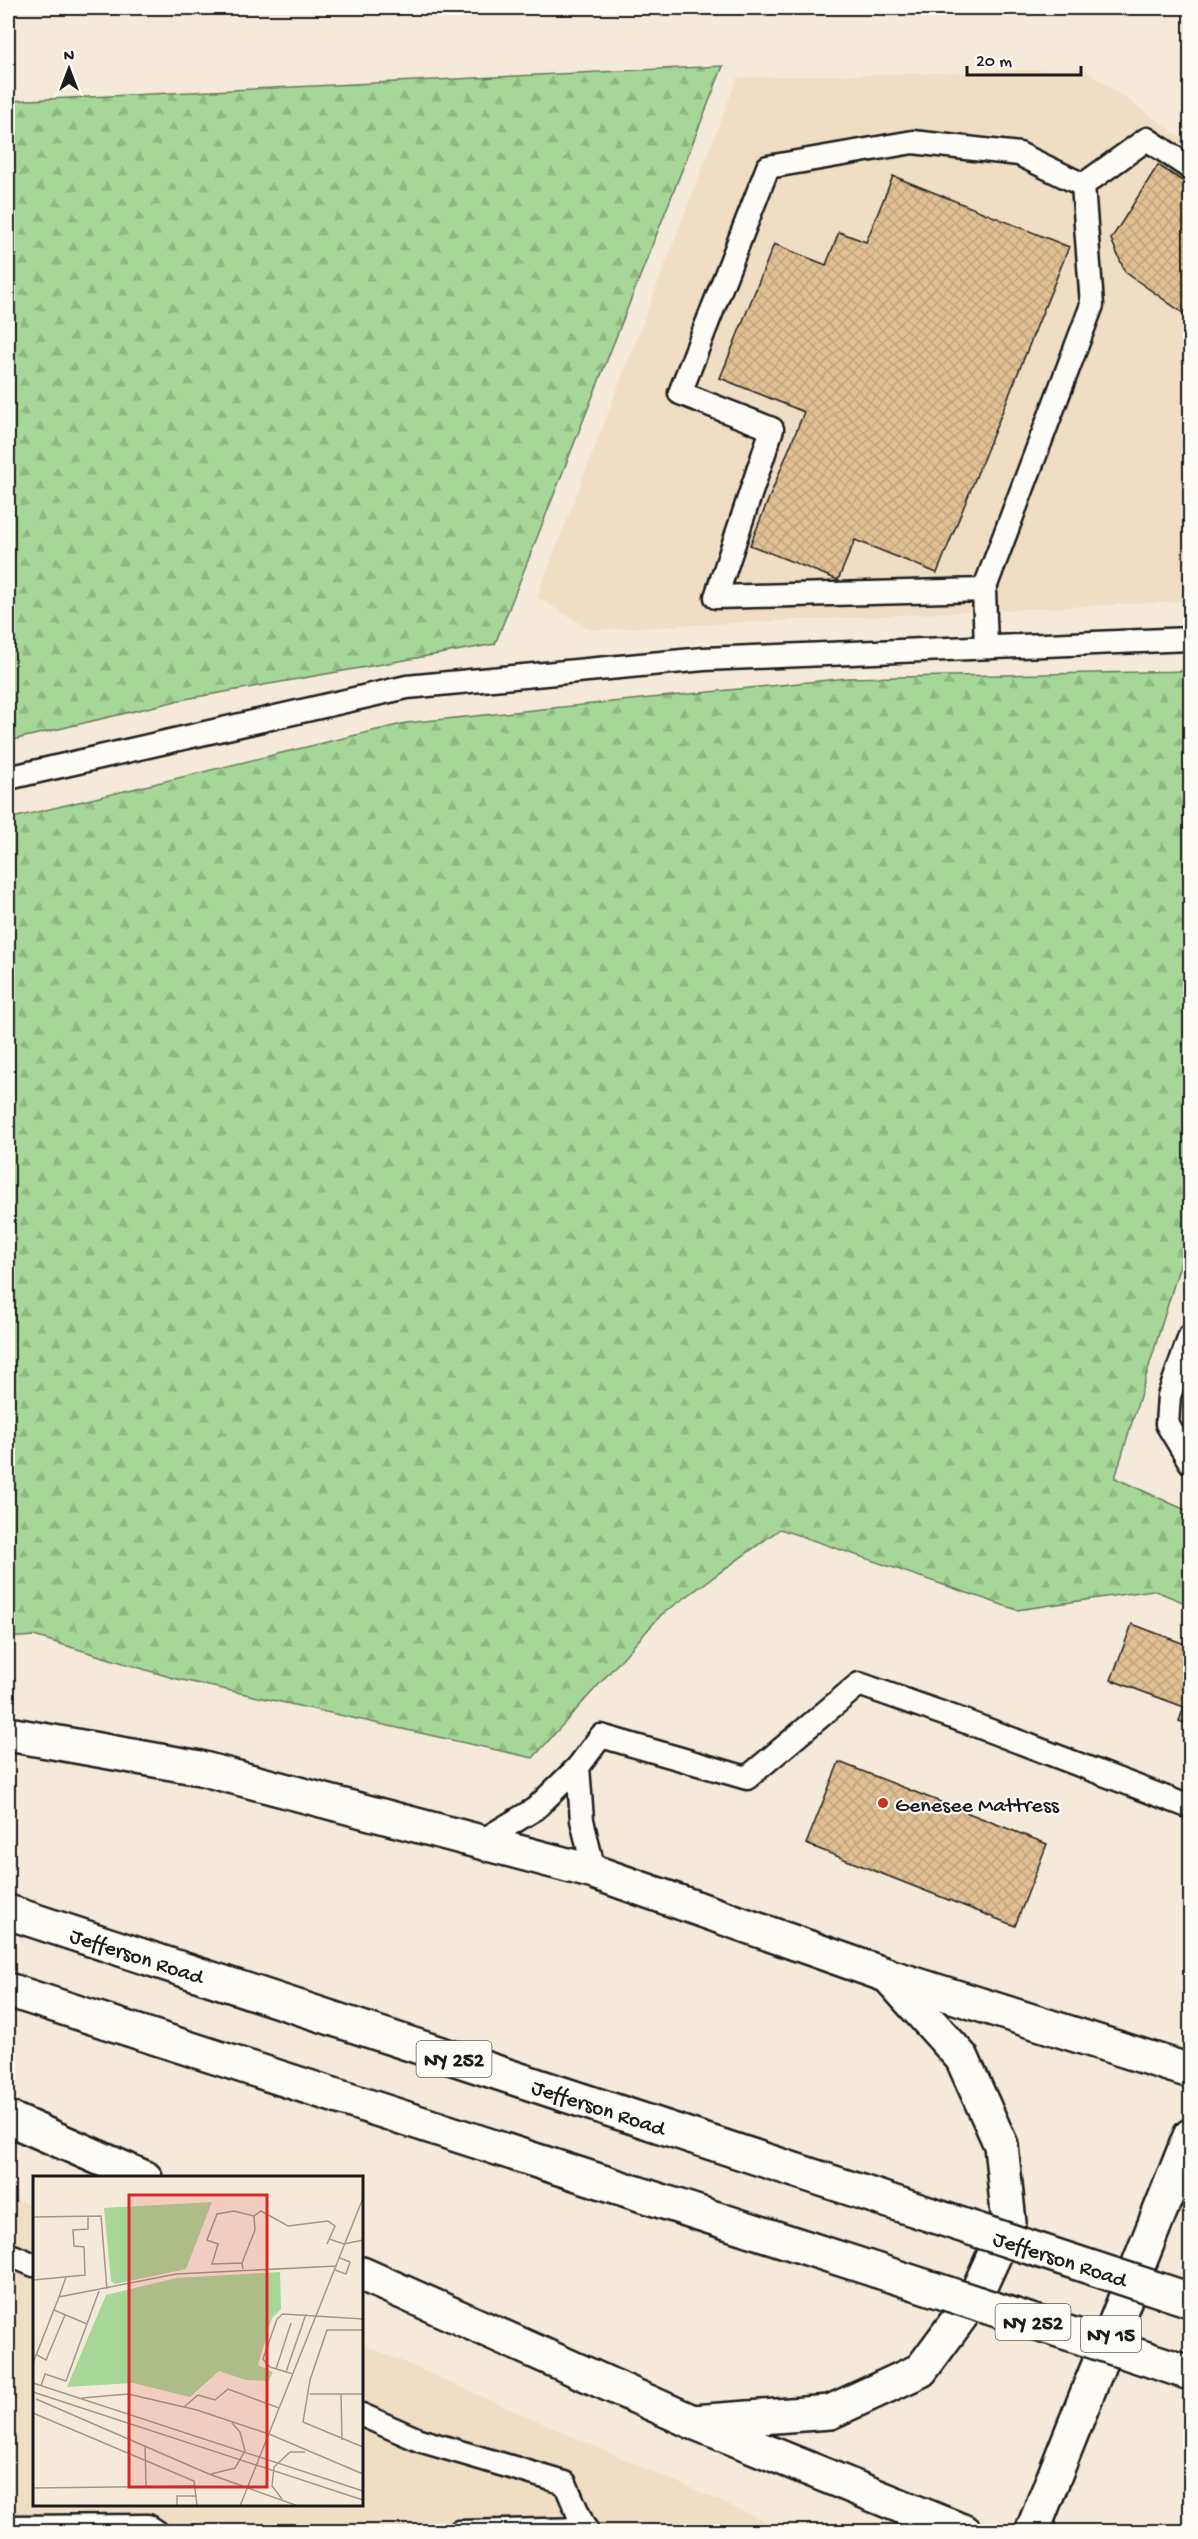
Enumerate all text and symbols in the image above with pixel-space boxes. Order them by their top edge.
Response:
north arrow [39,39,99,99]
scale bar [967,39,1081,77]
text: N [64,48,75,67]
text: 20 m [976,52,1012,73]
place label: Genesee Mattress [895,1794,1060,1820]
marker: Genesee Mattress [876,1796,890,1810]
street label: Jefferson Road [66,1924,208,1993]
road number: NY 252 [416,2041,492,2077]
street label: Jefferson Road [528,2076,670,2144]
inset map [33,2176,363,2506]
street label: Jefferson Road [989,2227,1131,2296]
road number: NY 252 [996,2304,1070,2340]
road number: NY 15 [1081,2316,1141,2352]

